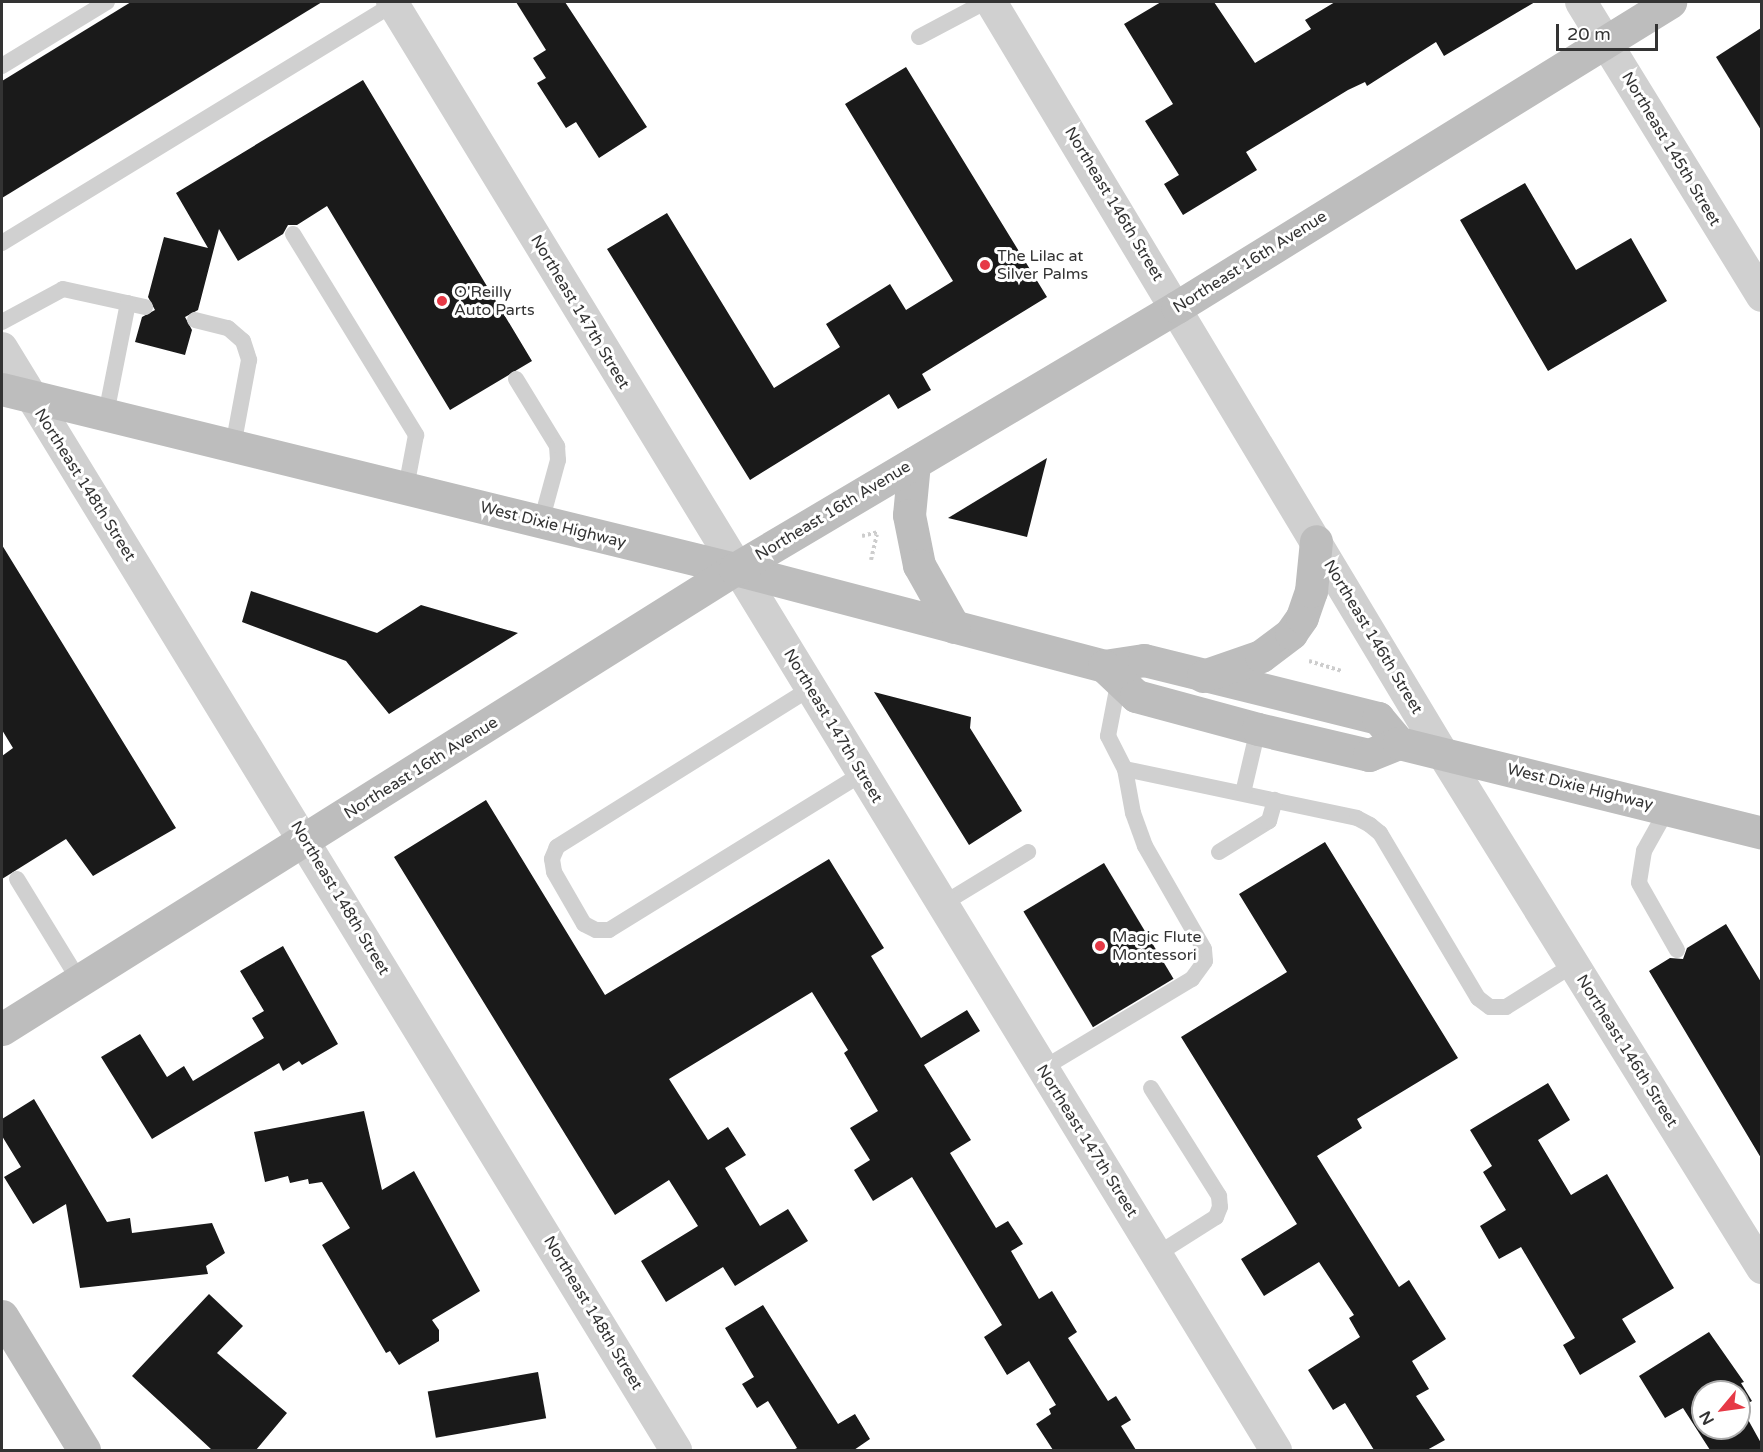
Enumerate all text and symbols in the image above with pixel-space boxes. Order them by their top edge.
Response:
scale bar [1559,12,1661,50]
text: 20 m [1567,23,1611,45]
street label: Northeast 145th Street [1617,69,1725,229]
street label: Northeast 146th Street [1060,124,1168,284]
street label: Northeast 16th Avenue [1170,207,1330,317]
street label: Northeast 147th Street [526,232,634,392]
place label: The Lilac at Silver Palms [997,246,1088,284]
marker: The Lilac at Silver Palms [978,258,992,272]
place label: O'Reilly Auto Parts [454,282,535,320]
marker: O'Reilly Auto Parts [435,294,449,308]
street label: Northeast 148th Street [30,405,140,565]
street label: Northeast 16th Avenue [752,457,914,565]
street label: West Dixie Highway [478,498,628,552]
street label: Northeast 146th Street [1319,557,1427,717]
street label: Northeast 147th Street [779,646,887,806]
street label: Northeast 16th Avenue [341,713,501,823]
street label: West Dixie Highway [1505,760,1655,814]
street label: Northeast 148th Street [286,818,394,978]
place label: Magic Flute Montessori [1112,927,1202,965]
marker: Magic Flute Montessori [1093,939,1107,953]
street label: Northeast 146th Street [1572,971,1682,1131]
street label: Northeast 147th Street [1032,1061,1142,1221]
street label: Northeast 148th Street [539,1233,647,1393]
north arrow [1691,1380,1751,1440]
text: N [1695,1407,1719,1428]

